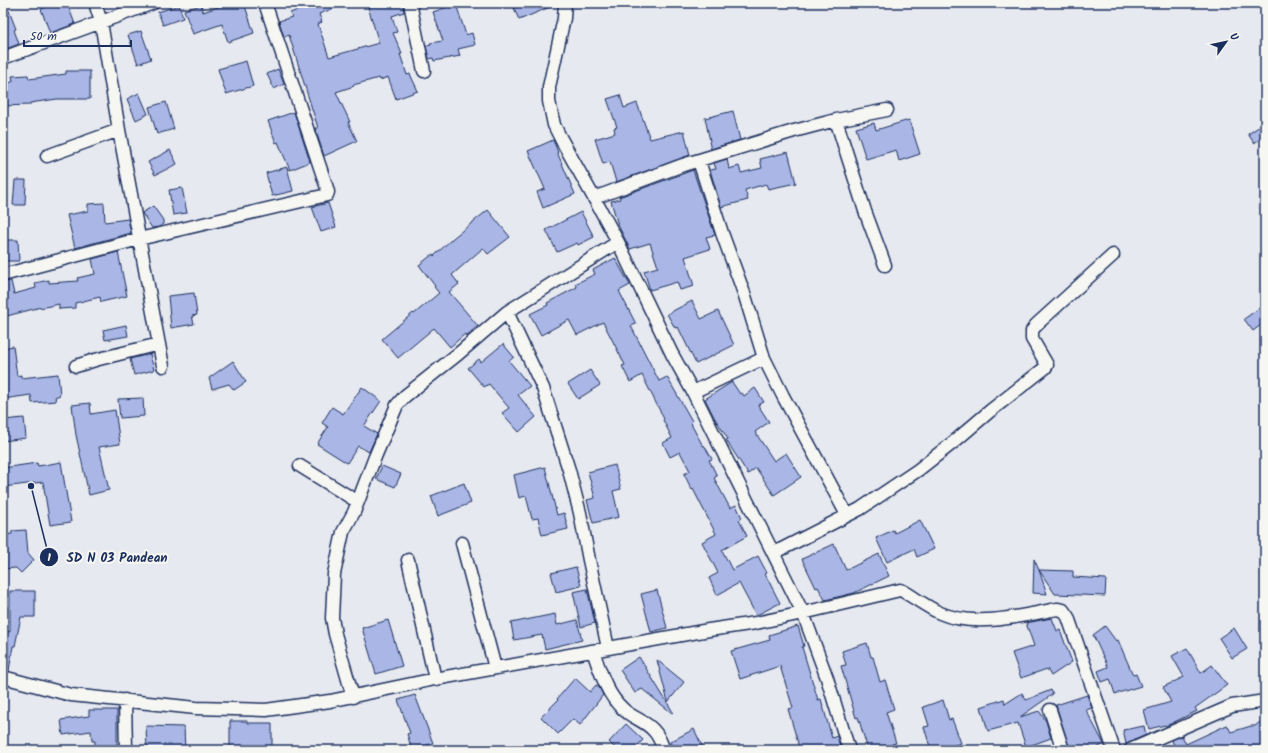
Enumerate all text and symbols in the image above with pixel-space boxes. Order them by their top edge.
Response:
scale bar [24,22,131,48]
north arrow [1206,22,1246,62]
text: 50 m [30,27,57,46]
text: U [1224,29,1243,45]
callout: SD N 03 Pandean [39,545,176,570]
text: 1 [47,548,51,567]
text: SD N 03 Pandean [67,548,167,569]

